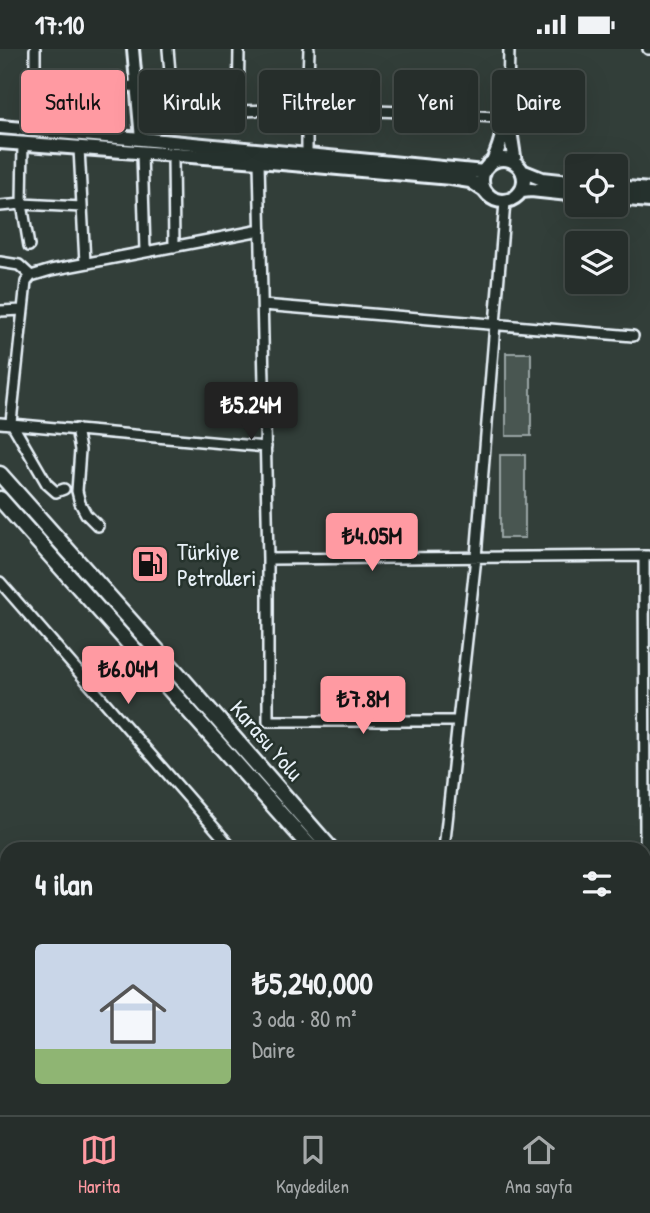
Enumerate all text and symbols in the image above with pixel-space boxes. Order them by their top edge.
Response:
text: 17:10 [35,7,84,42]
chip: Satılık [21,70,125,133]
chip: Kiralık [139,70,245,133]
chip: Filtreler [259,70,380,133]
chip: Yeni [394,70,478,133]
chip: Daire [492,70,585,133]
map controls [565,154,628,294]
button: locate [565,154,628,217]
button: layers [565,231,628,294]
pin: ₺5.24M [194,383,308,442]
text: ₺5.24M [221,389,281,420]
pin: ₺4.05M [315,513,429,573]
text: ₺4.05M [342,520,402,551]
place label: Türkiye Petrolleri [177,536,256,593]
fuel station icon: Türkiye Petrolleri [129,543,171,585]
pin: ₺6.04M [71,647,185,706]
text: ₺6.04M [98,653,158,684]
pin: ₺7.8M [314,677,412,736]
text: ₺7.8M [336,683,390,714]
street label: Karasu Yolu [223,693,311,787]
text: 4 ilan [35,864,93,904]
icon: filters [578,865,616,903]
text: ₺5,240,000 [252,963,373,1003]
icon: home [91,972,175,1056]
text: 3 oda · 80 m² [252,1003,357,1034]
text: Daire [252,1034,295,1065]
tab: Harita [78,1131,120,1199]
tab: Kaydedilen [276,1131,349,1199]
tab: Ana sayfa [505,1131,572,1199]

